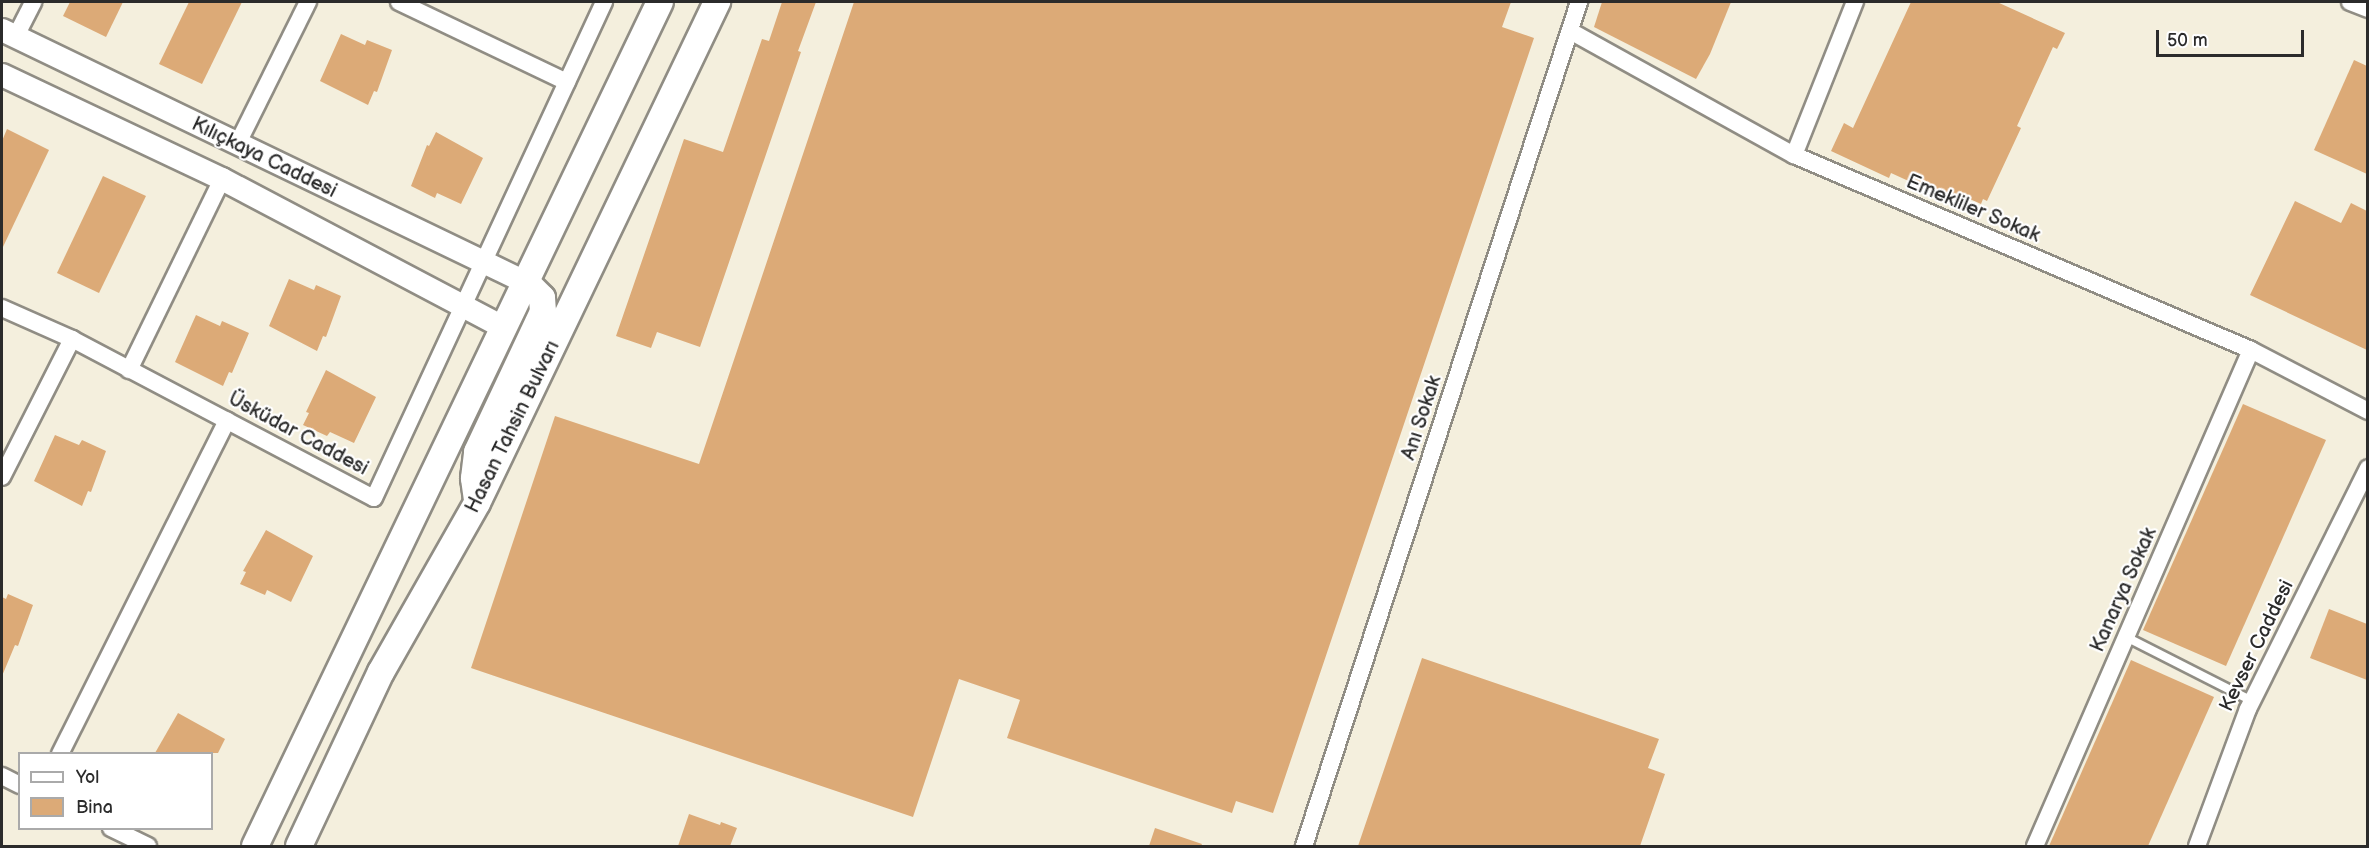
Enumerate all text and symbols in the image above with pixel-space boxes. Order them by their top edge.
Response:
scale bar [2159,18,2308,56]
text: 50 m [2167,30,2208,51]
street label: Kılıçkaya Caddesi [188,112,340,204]
street label: Emekliler Sokak [1902,170,2044,248]
street label: Hasan Tahsin Bulvarı [461,337,565,517]
street label: Anı Sokak [1397,373,1447,463]
street label: Üsküdar Caddesi [224,387,372,481]
street label: Kanarya Sokak [2086,524,2162,656]
street label: Kevser Caddesi [2215,576,2299,716]
legend [18,752,213,830]
text: Yol [76,767,99,788]
text: Bina [76,797,113,818]

